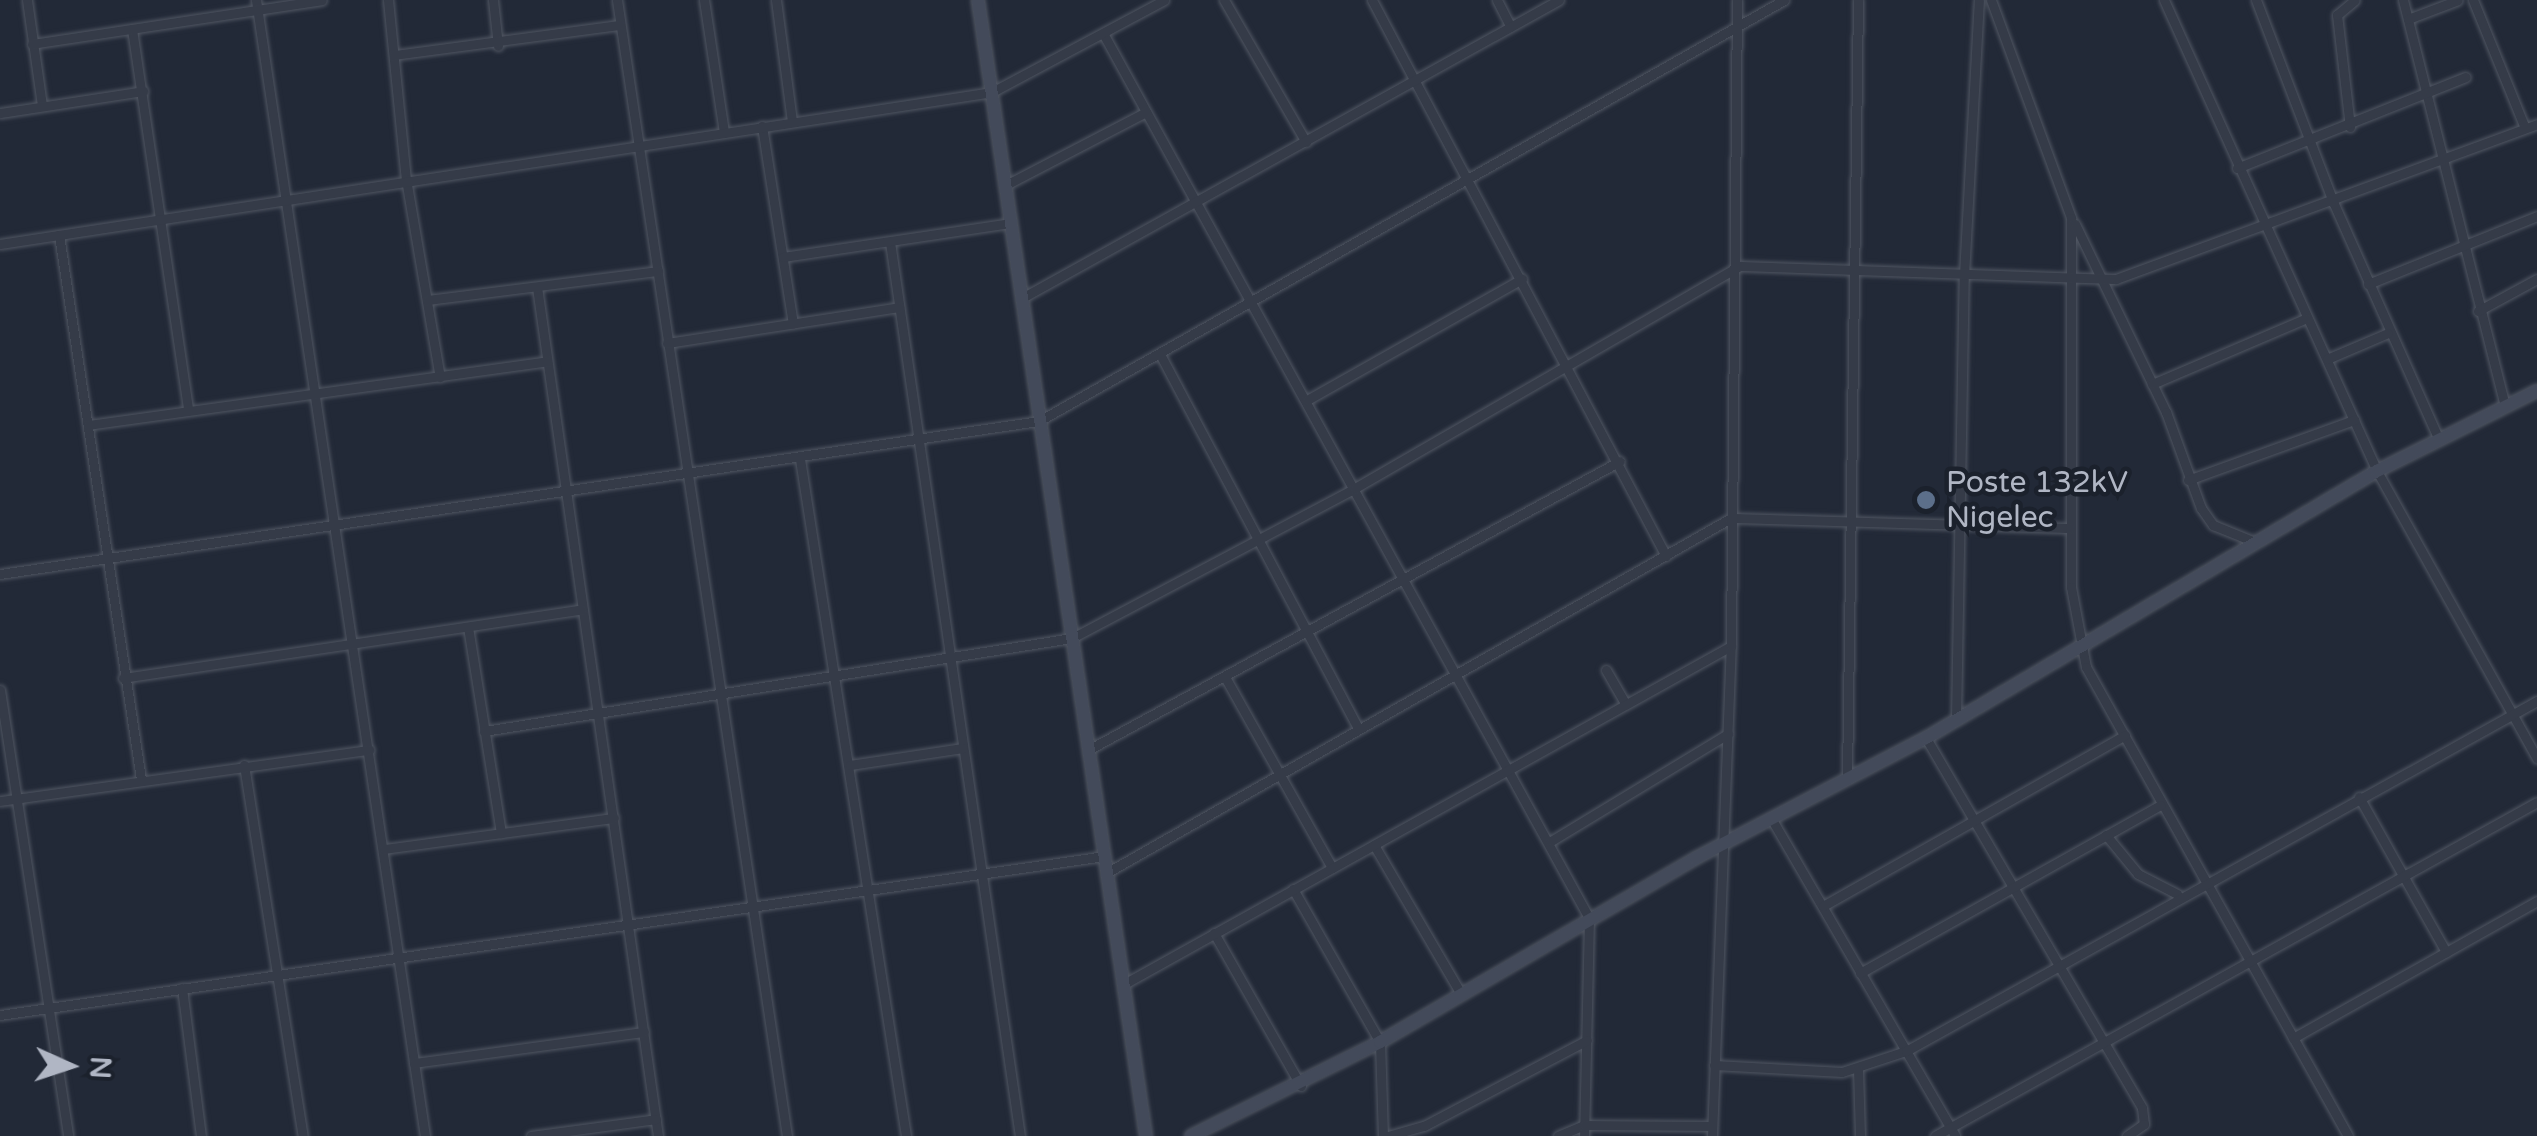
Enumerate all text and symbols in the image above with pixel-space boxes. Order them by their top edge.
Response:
place label: Poste 132kV Nigelec [1946,465,2128,536]
marker: Poste 132kV Nigelec [1915,489,1937,511]
north arrow [20,1016,120,1116]
text: N [82,1055,118,1080]

